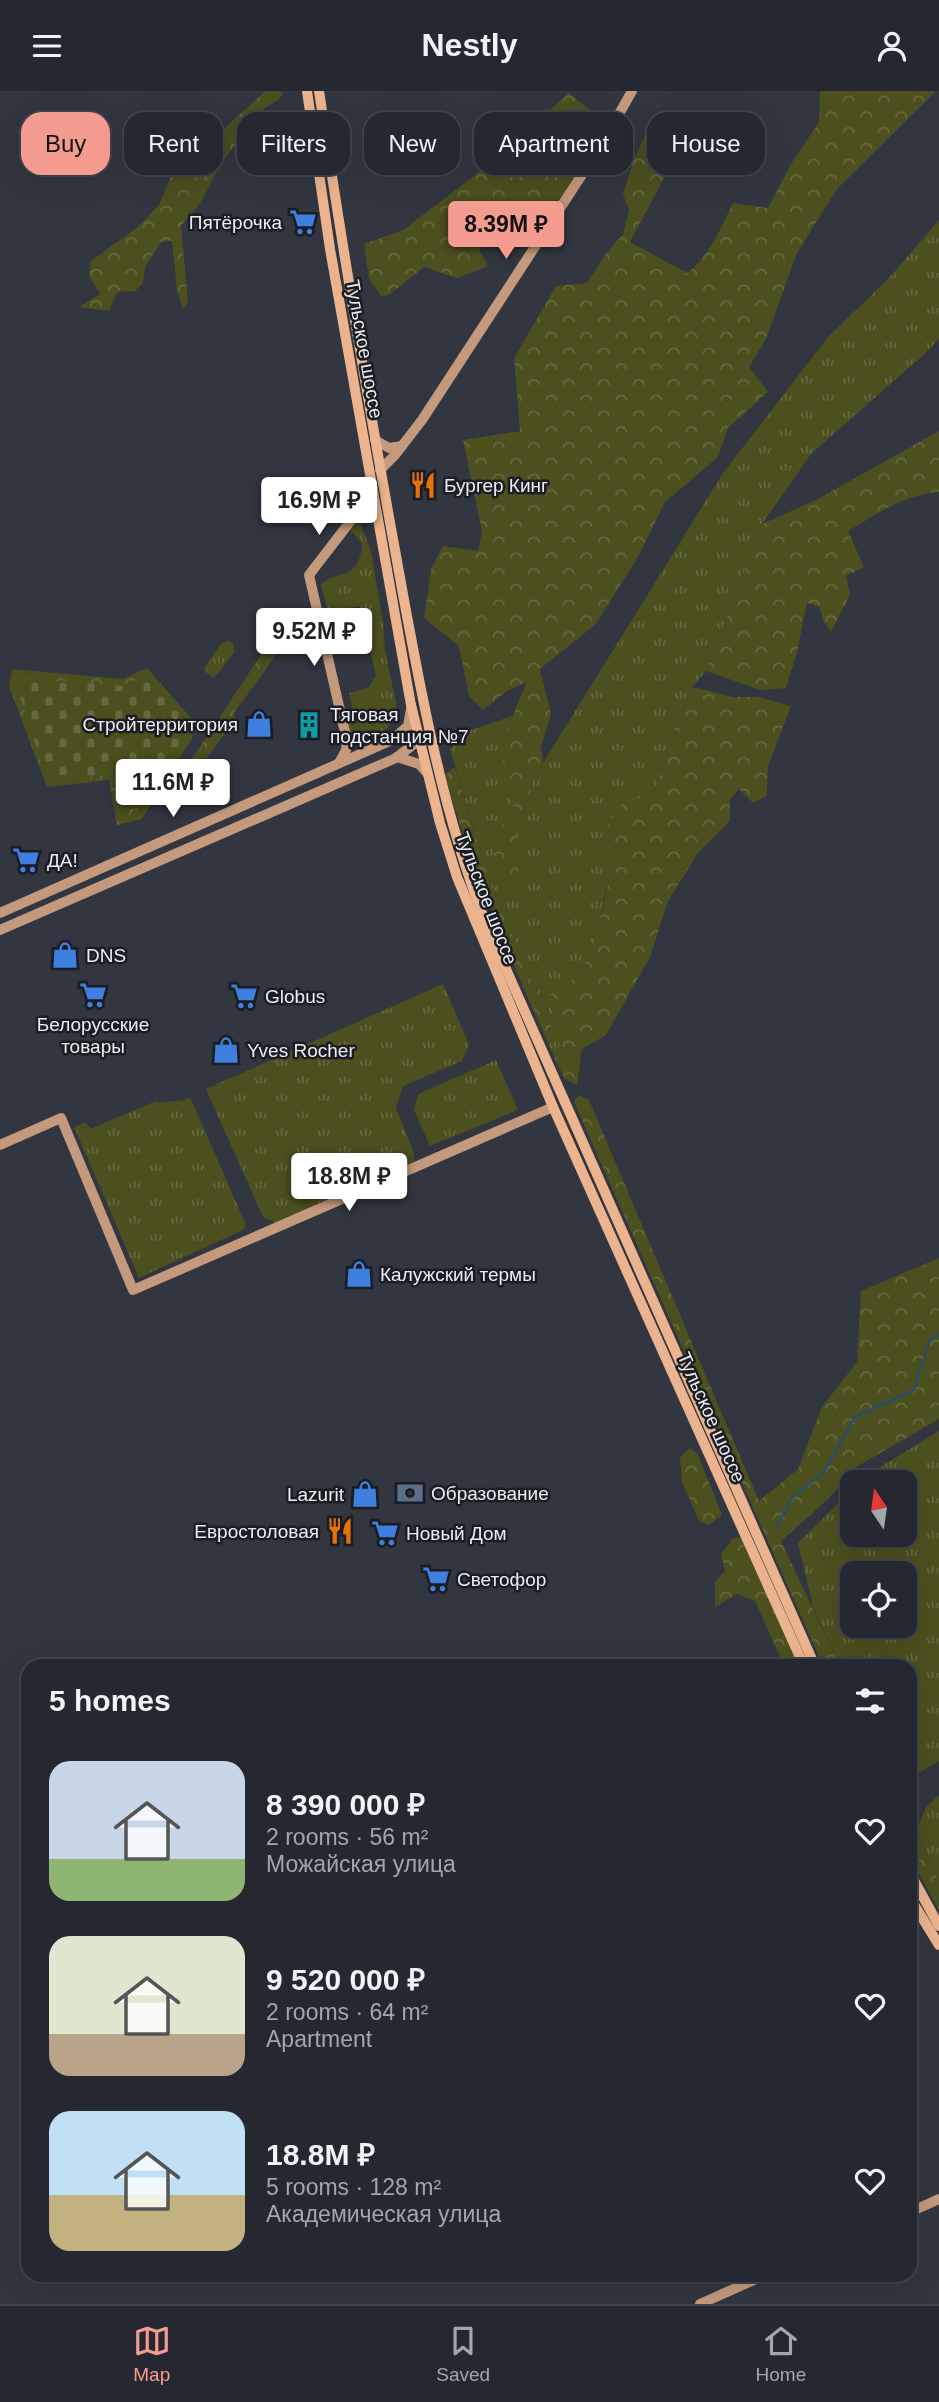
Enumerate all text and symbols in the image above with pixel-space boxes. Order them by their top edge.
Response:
icon: menu [28,27,66,65]
text: Nestly [421,27,518,63]
icon: person [873,27,911,65]
chip: Buy [21,112,110,175]
chip: Rent [124,112,223,175]
chip: Filters [237,112,350,175]
chip: New [364,112,460,175]
chip: Apartment [474,112,633,175]
chip: House [647,112,765,175]
pin: 8.39M ₽ [441,201,571,261]
supermarket icon: Пятёрочка [288,207,318,237]
text: 8.39M ₽ [464,211,548,237]
place label: Пятёрочка [189,212,282,233]
street label: Тульское шоссе [342,278,387,420]
restaurant icon: Бургер Кинг [408,470,438,500]
place label: Бургер Кинг [444,475,548,496]
pin: 16.9M ₽ [254,477,384,537]
text: 16.9M ₽ [277,487,361,513]
pin: 9.52M ₽ [249,609,379,668]
text: 9.52M ₽ [272,618,356,644]
place label: Тяговая подстанция №7 [330,704,469,747]
shop icon: Стройтерритория [244,709,274,739]
building icon: Тяговая подстанция №7 [294,710,324,740]
place label: Стройтерритория [83,714,238,735]
pin: 11.6M ₽ [108,759,238,819]
text: 11.6M ₽ [132,769,214,795]
street label: Тульское шоссе [452,829,521,967]
supermarket icon: ДА! [11,845,41,875]
place label: ДА! [47,850,78,871]
shop icon: DNS [50,940,80,970]
place label: DNS [86,945,126,966]
supermarket icon: Белорусские товары [78,980,108,1010]
supermarket icon: Globus [229,981,259,1011]
place label: Globus [265,986,325,1007]
place label: Белорусские товары [37,1014,149,1057]
shop icon: Yves Rocher [211,1035,241,1065]
place label: Yves Rocher [247,1040,355,1061]
pin: 18.8M ₽ [284,1153,414,1213]
text: 18.8M ₽ [307,1163,391,1189]
shop icon: Калужский термы [344,1259,374,1289]
place label: Калужский термы [380,1264,536,1285]
street label: Тульское шоссе [673,1349,750,1486]
north arrow [840,1470,917,1547]
map controls [840,1470,917,1638]
bank icon: Образование [395,1478,425,1508]
shop icon: Lazurit [350,1479,380,1509]
place label: Образование [431,1483,549,1504]
place label: Lazurit [287,1484,345,1505]
restaurant icon: Евростоловая [325,1516,355,1546]
supermarket icon: Новый Дом [370,1518,400,1548]
place label: Евростоловая [194,1521,319,1542]
place label: Новый Дом [406,1523,507,1544]
button: locate [840,1561,917,1638]
supermarket icon: Светофор [421,1564,451,1594]
place label: Светофор [457,1569,546,1590]
icon: filters [851,1682,889,1720]
text: 5 homes [49,1684,171,1717]
text: 8 390 000 ₽ [266,1788,425,1821]
icon: home [105,1789,189,1873]
icon: heart [851,1812,889,1850]
text: 2 rooms · 56 m² [266,1824,428,1850]
text: Можайская улица [266,1851,456,1877]
text: 9 520 000 ₽ [266,1963,425,1996]
icon: home [105,1964,189,2048]
icon: heart [851,1987,889,2025]
text: 2 rooms · 64 m² [266,1999,428,2025]
text: Apartment [266,2026,372,2052]
text: 18.8M ₽ [266,2138,375,2171]
icon: home [105,2139,189,2223]
icon: heart [851,2162,889,2200]
text: 5 rooms · 128 m² [266,2174,441,2200]
text: Академическая улица [266,2201,501,2227]
tab: Map [133,2322,171,2386]
tab: Saved [436,2322,490,2386]
tab: Home [756,2322,806,2386]

